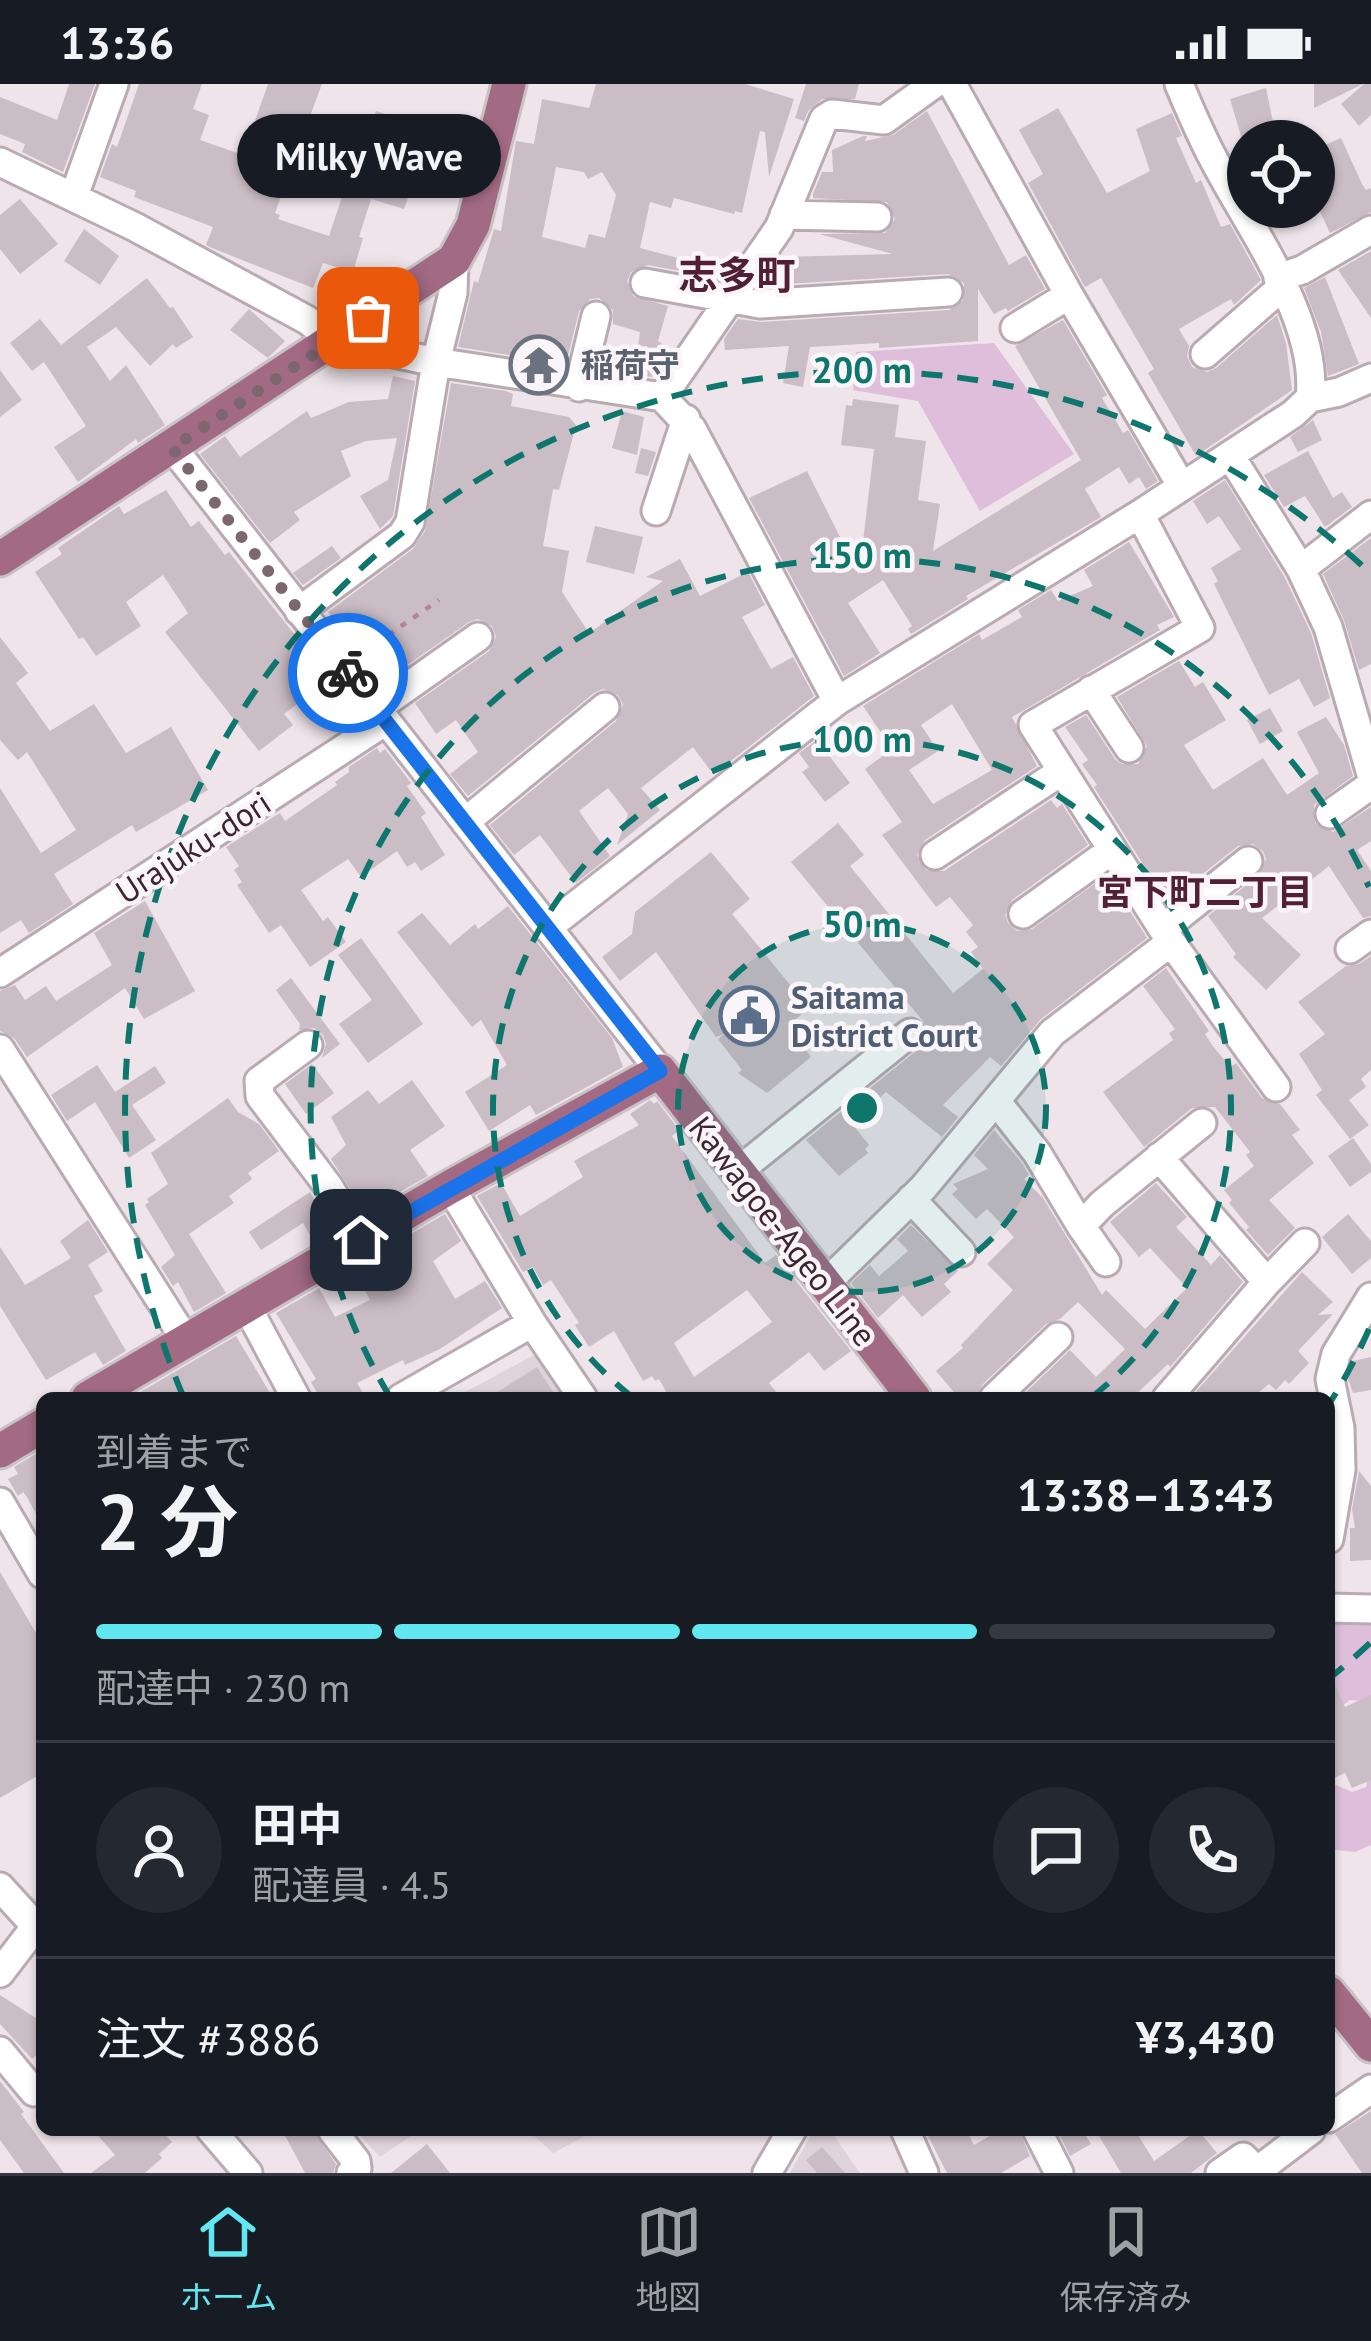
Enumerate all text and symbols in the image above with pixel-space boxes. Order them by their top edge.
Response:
text: 13:36 [60,13,174,71]
callout: Milky Wave [236,114,500,198]
map controls [1227,120,1335,228]
button: locate [1227,120,1335,228]
text: Milky Wave [275,130,463,181]
district label: 志多町 [678,249,796,300]
pin [317,267,419,369]
icon: bag [335,285,401,351]
temple icon: 稲荷守 [508,334,570,396]
place label: 稲荷守 [581,343,680,386]
text: 200 m [812,346,912,393]
text: 150 m [812,531,912,578]
courier [288,613,408,733]
icon: bike [315,640,381,706]
text: 100 m [812,715,912,762]
street label: Urajuku-dori [107,780,279,913]
district label: 宮下町二丁目 [1097,868,1313,915]
text: 50 m [823,900,901,947]
place label: Saitama District Court [791,975,978,1056]
public building icon: Saitama District Court [718,985,780,1047]
centre of rings [841,1087,883,1129]
street label: Kawagoe-Ageo Line [680,1107,887,1354]
pin [310,1189,412,1291]
icon: home [328,1207,394,1273]
text: 到着まで [96,1426,252,1477]
text: 13:38–13:43 [1017,1465,1275,1523]
text: 2 分 [96,1471,238,1572]
text: 配達中 · 230 m [96,1662,350,1713]
button: person [96,1787,222,1913]
button: chat [993,1787,1119,1913]
button: phone [1149,1787,1275,1913]
text: 田中 [252,1795,342,1853]
text: 配達員 · 4.5 [252,1859,451,1910]
text: ¥3,430 [1136,2007,1275,2065]
text: 注文 #3886 [96,2009,321,2067]
tab: ホーム [179,2199,277,2319]
tab: 地図 [636,2199,702,2319]
tab: 保存済み [1060,2199,1192,2319]

